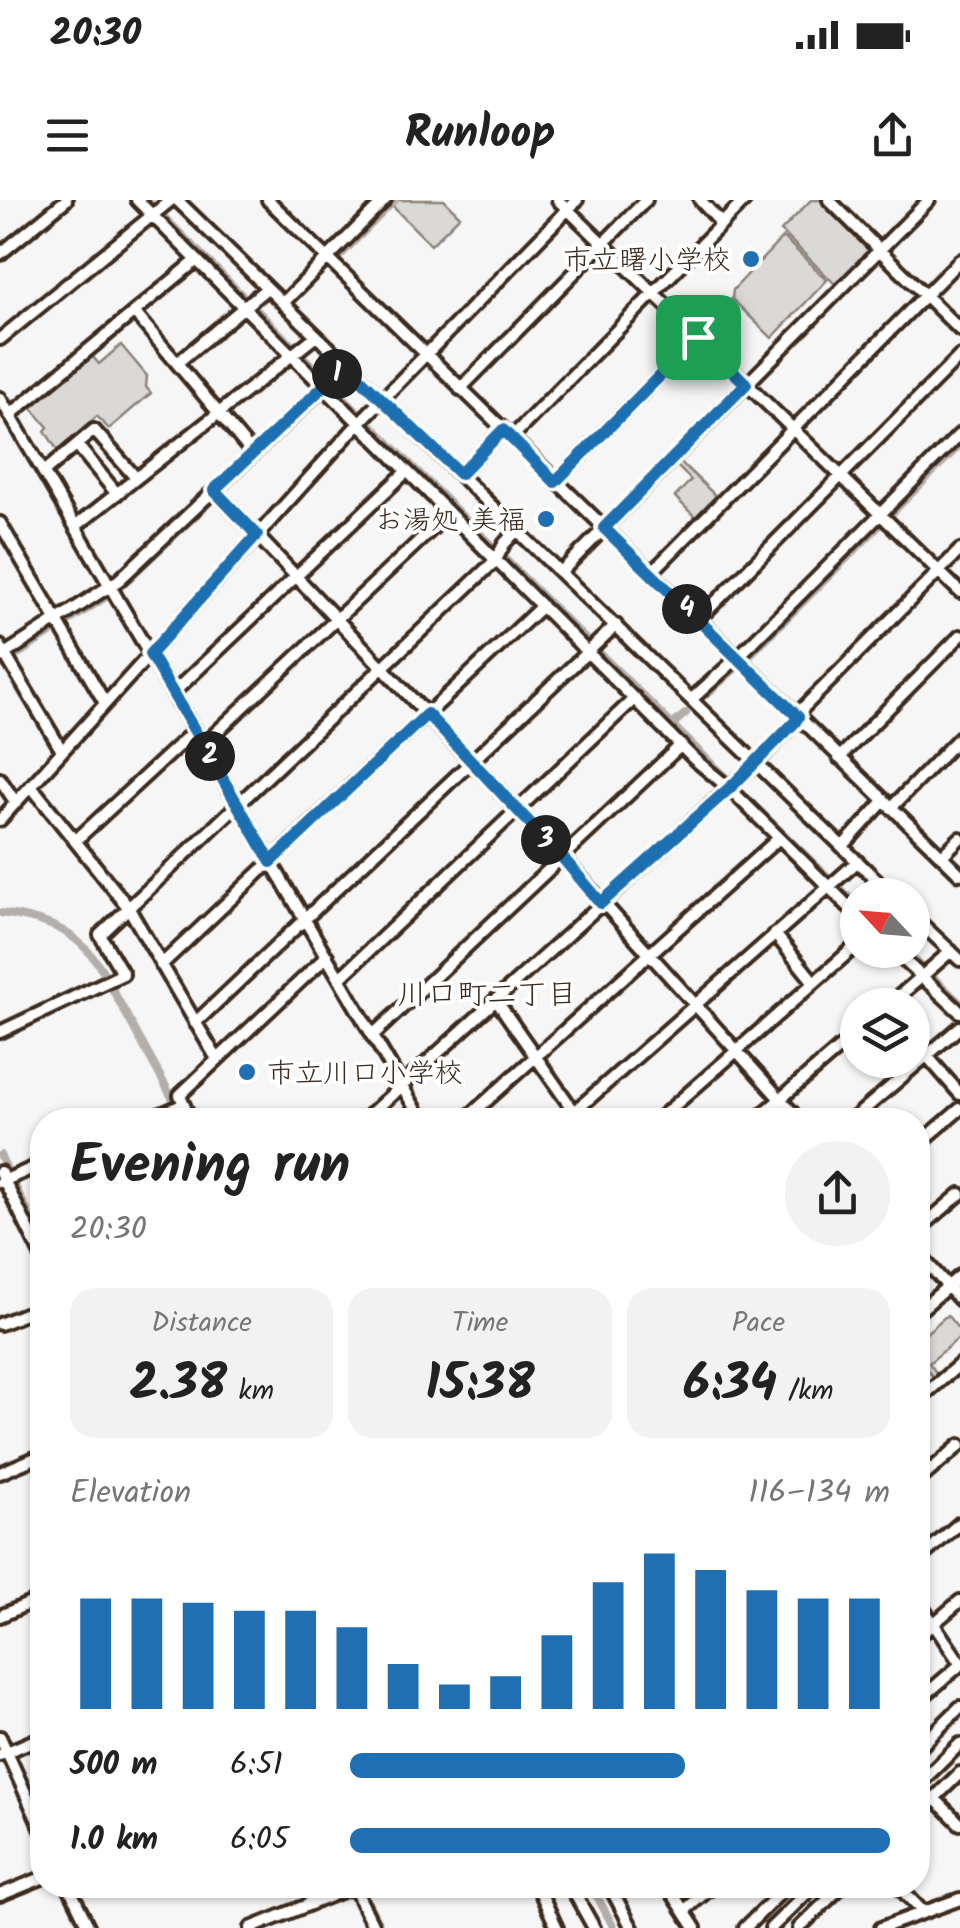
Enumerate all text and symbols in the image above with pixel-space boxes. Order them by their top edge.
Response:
text: 20:30 [50,5,141,65]
text: Runloop [404,99,556,171]
icon: menu [40,108,95,163]
icon: share [865,108,920,163]
place label: 市立曙小学校 [563,239,731,284]
marker: 市立曙小学校 [740,248,762,270]
pin [656,295,741,380]
icon: arrive [671,310,726,365]
pin: 1 [312,349,362,399]
text: 1 [333,351,341,396]
place label: お湯処 美福 [375,499,526,544]
marker: お湯処 美福 [535,508,557,530]
pin: 4 [662,584,712,634]
text: 4 [679,586,695,631]
pin: 2 [185,731,235,781]
text: 2 [202,733,218,778]
pin: 3 [521,815,571,865]
text: 3 [538,817,554,862]
north arrow [840,878,930,968]
map controls [840,878,930,1078]
district label: 川口町二丁目 [397,972,577,1020]
button: layers [840,988,930,1078]
place label: 市立川口小学校 [267,1052,463,1097]
marker: 市立川口小学校 [236,1061,258,1083]
text: Evening run [70,1124,350,1211]
button: share [785,1141,890,1246]
text: 20:30 [70,1205,147,1256]
text: Distance [151,1301,252,1346]
text: Time [452,1301,508,1346]
text: Pace [732,1301,785,1346]
text: 2.38 [129,1346,227,1426]
text: 15:38 [425,1346,535,1426]
text: 6:34 [683,1346,777,1426]
text: km [227,1369,274,1414]
text: /km [777,1369,834,1414]
text: Elevation [70,1468,191,1519]
text: 116–134 m [748,1468,890,1519]
text: 500 m [70,1740,158,1791]
text: 6:51 [230,1740,283,1791]
text: 1.0 km [70,1815,158,1866]
text: 6:05 [230,1815,289,1866]

